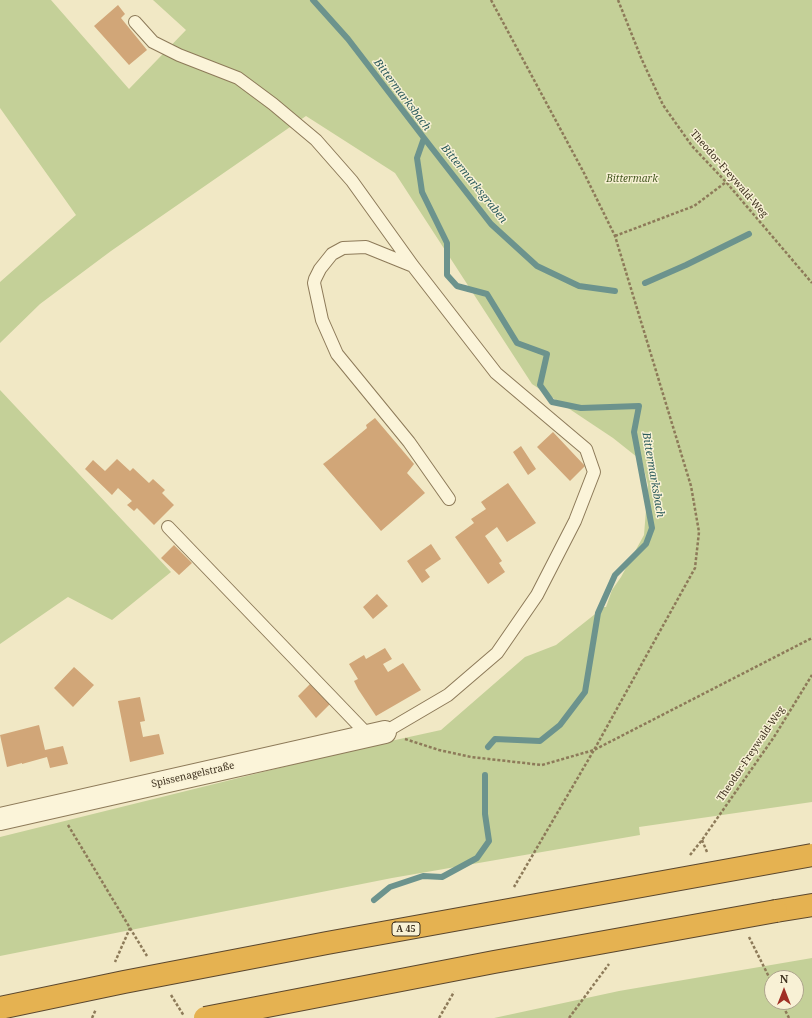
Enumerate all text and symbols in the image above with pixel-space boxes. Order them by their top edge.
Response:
water label: Bittermarksbach [371,57,433,133]
street label: Theodor-Freywald-Weg [688,128,770,220]
water label: Bittermarksgraben [438,142,510,226]
park label: Bittermark [606,173,658,185]
water label: Bittermarksbach [639,431,667,519]
street label: Theodor-Freywald-Weg [715,704,787,804]
street label: Spissenagelstraße [150,760,236,790]
road number: A 45 [392,922,420,936]
north arrow [764,970,804,1010]
text: N [780,971,788,986]

